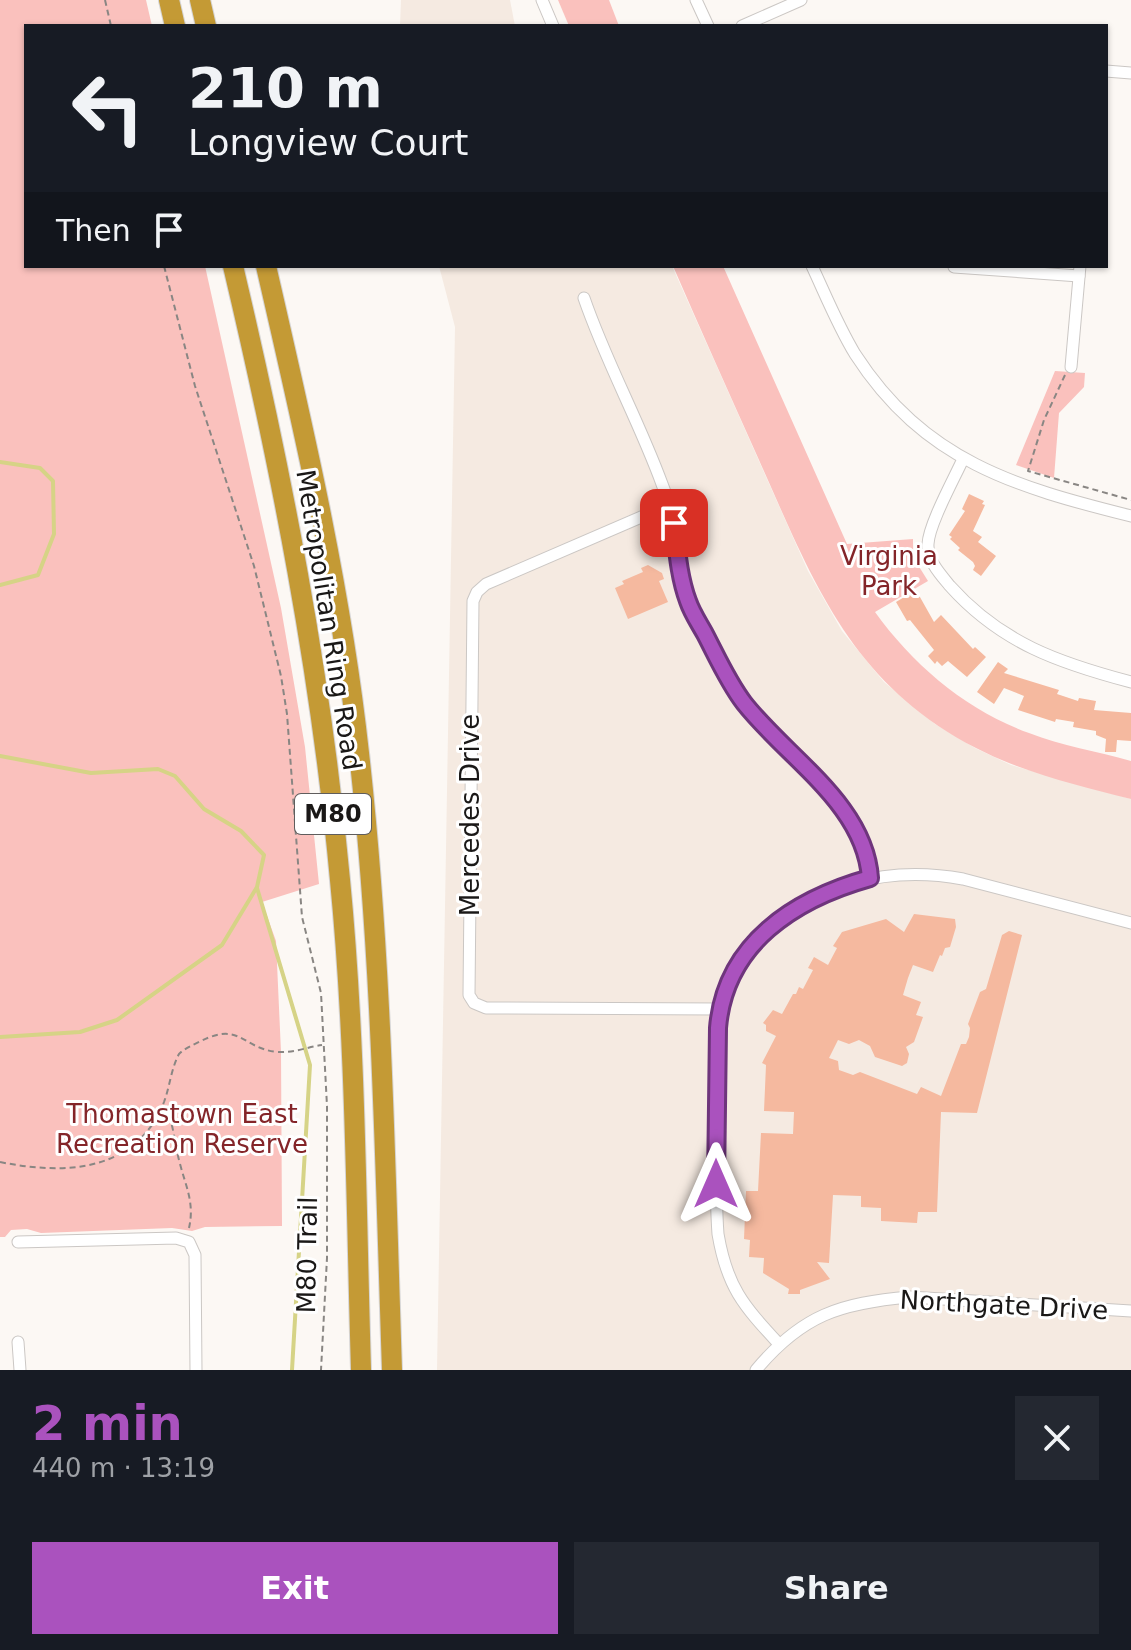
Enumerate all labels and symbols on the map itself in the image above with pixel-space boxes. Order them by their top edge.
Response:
street label: Metropolitan Ring Road [290,467,368,773]
pin [640,489,708,557]
park label: Virginia Park [840,541,938,601]
street label: Mercedes Drive [455,714,485,916]
road number: M80 [295,794,371,834]
park label: Thomastown East Recreation Reserve [56,1099,308,1159]
position arrow [674,1142,758,1226]
street label: M80 Trail [291,1196,323,1314]
street label: Northgate Drive [899,1285,1109,1325]

